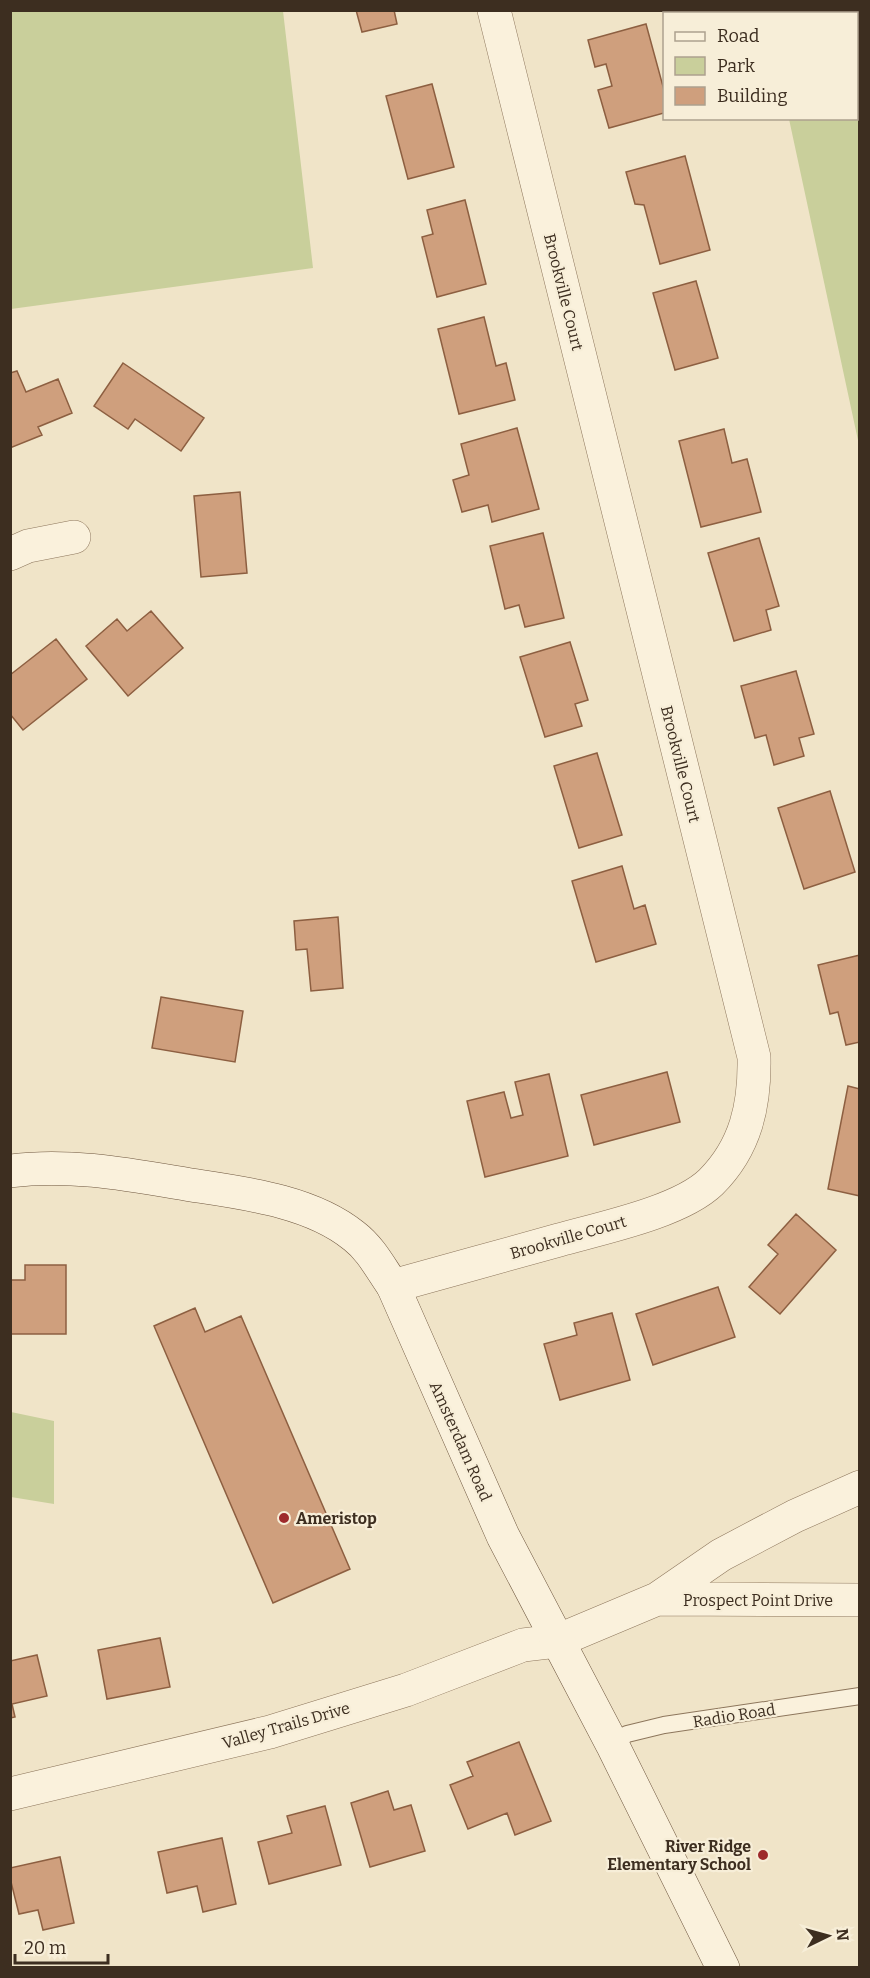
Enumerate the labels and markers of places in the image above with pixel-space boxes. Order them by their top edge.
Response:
place label: Ameristop [296,1509,377,1528]
marker: Ameristop [277,1511,291,1525]
place label: River Ridge Elementary School [607,1837,751,1874]
marker: River Ridge Elementary School [756,1848,770,1862]

